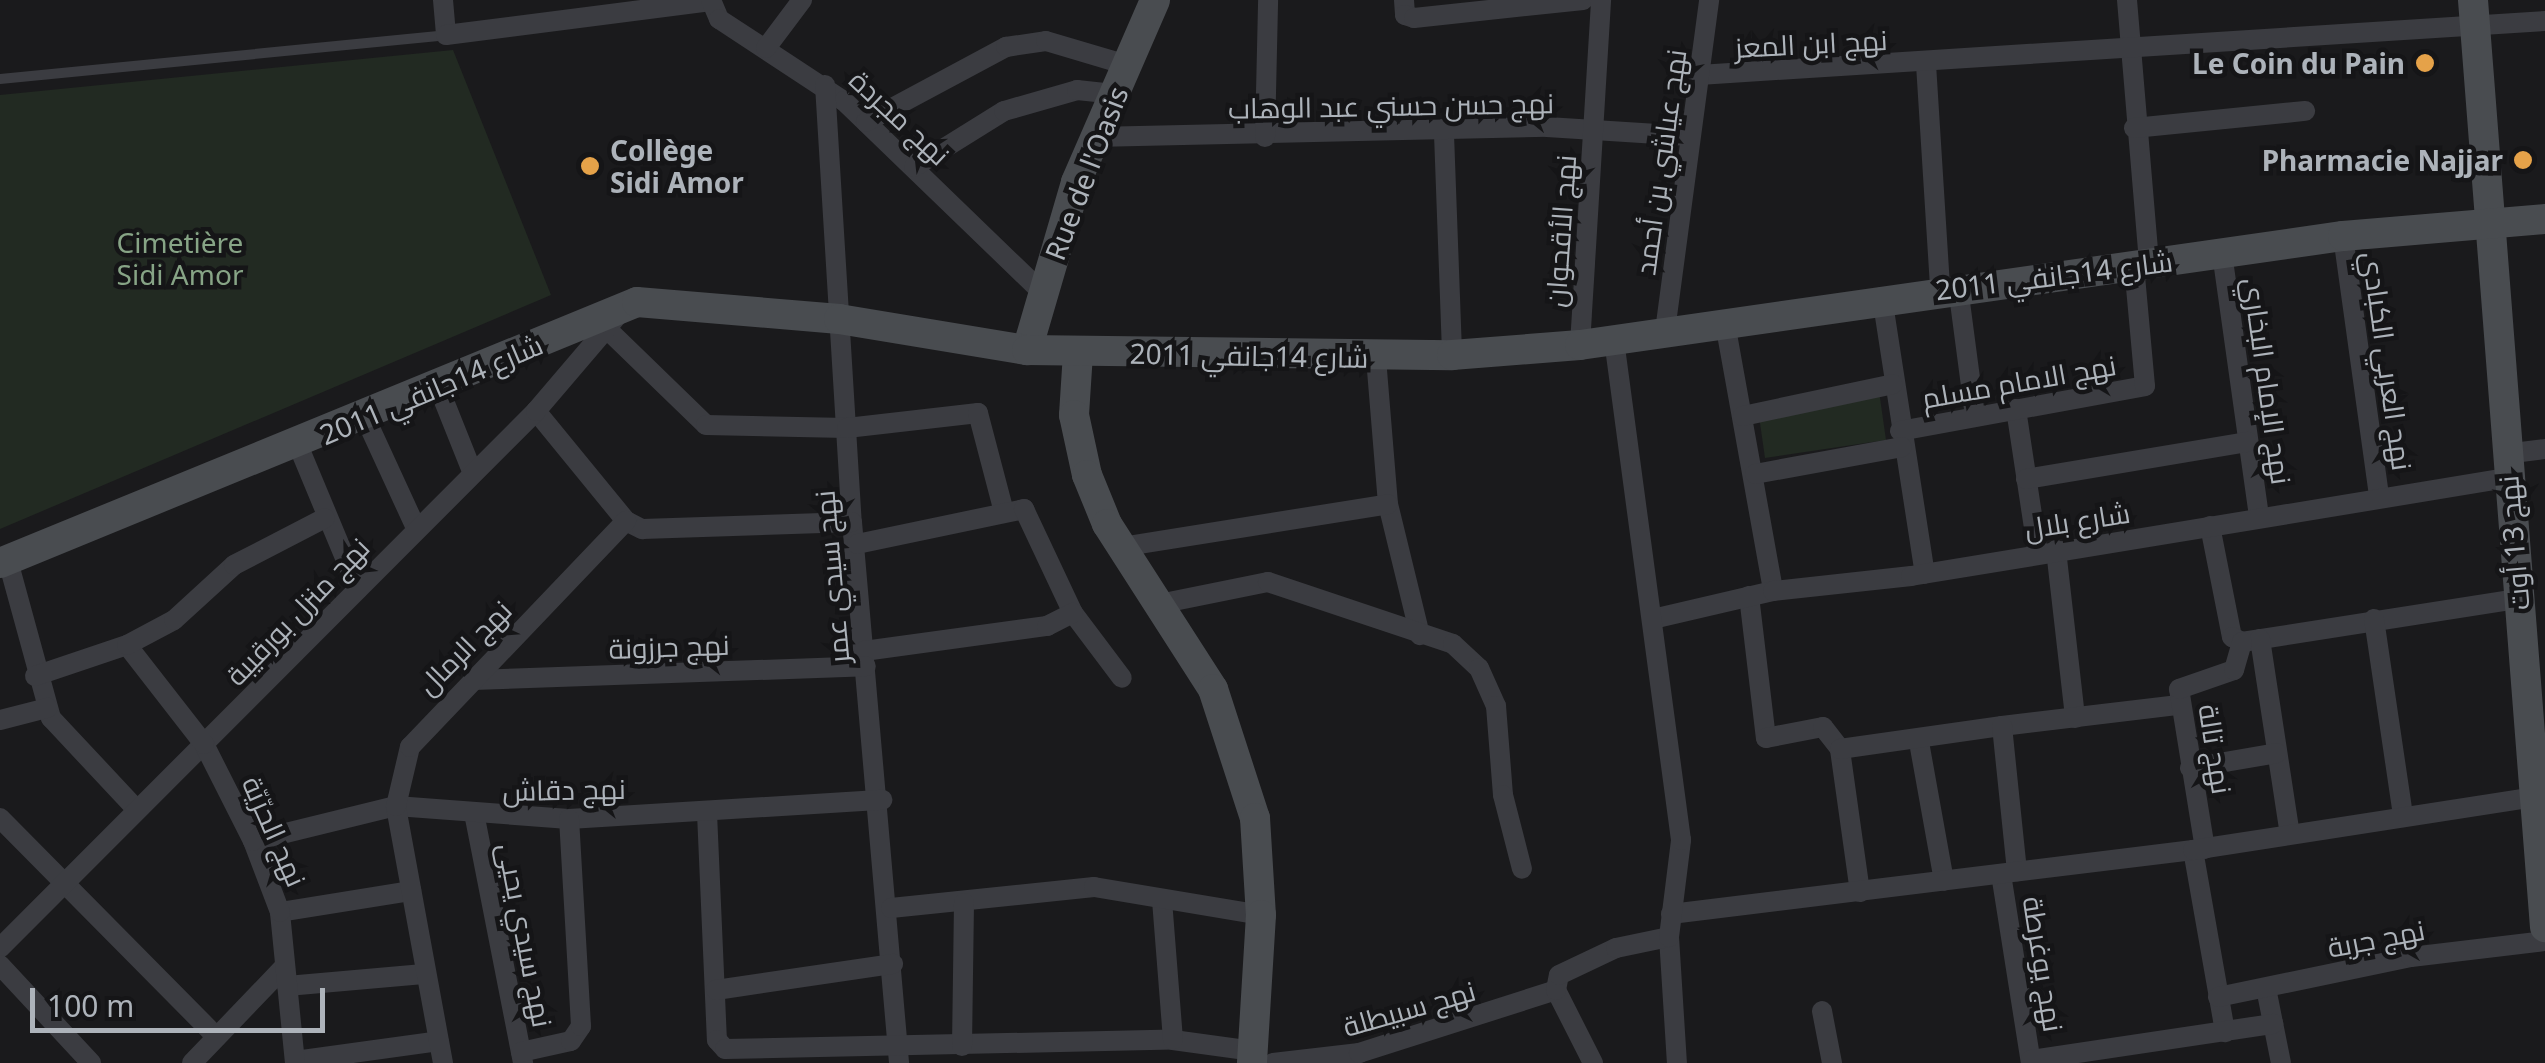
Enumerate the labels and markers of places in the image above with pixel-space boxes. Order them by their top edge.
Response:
place label: Le Coin du Pain [2192,46,2405,80]
marker: Le Coin du Pain [2414,52,2436,74]
place label: Collège Sidi Amor [610,133,744,199]
place label: Pharmacie Najjar [2262,143,2503,177]
marker: Pharmacie Najjar [2512,149,2534,171]
marker: Collège Sidi Amor [579,155,601,177]

